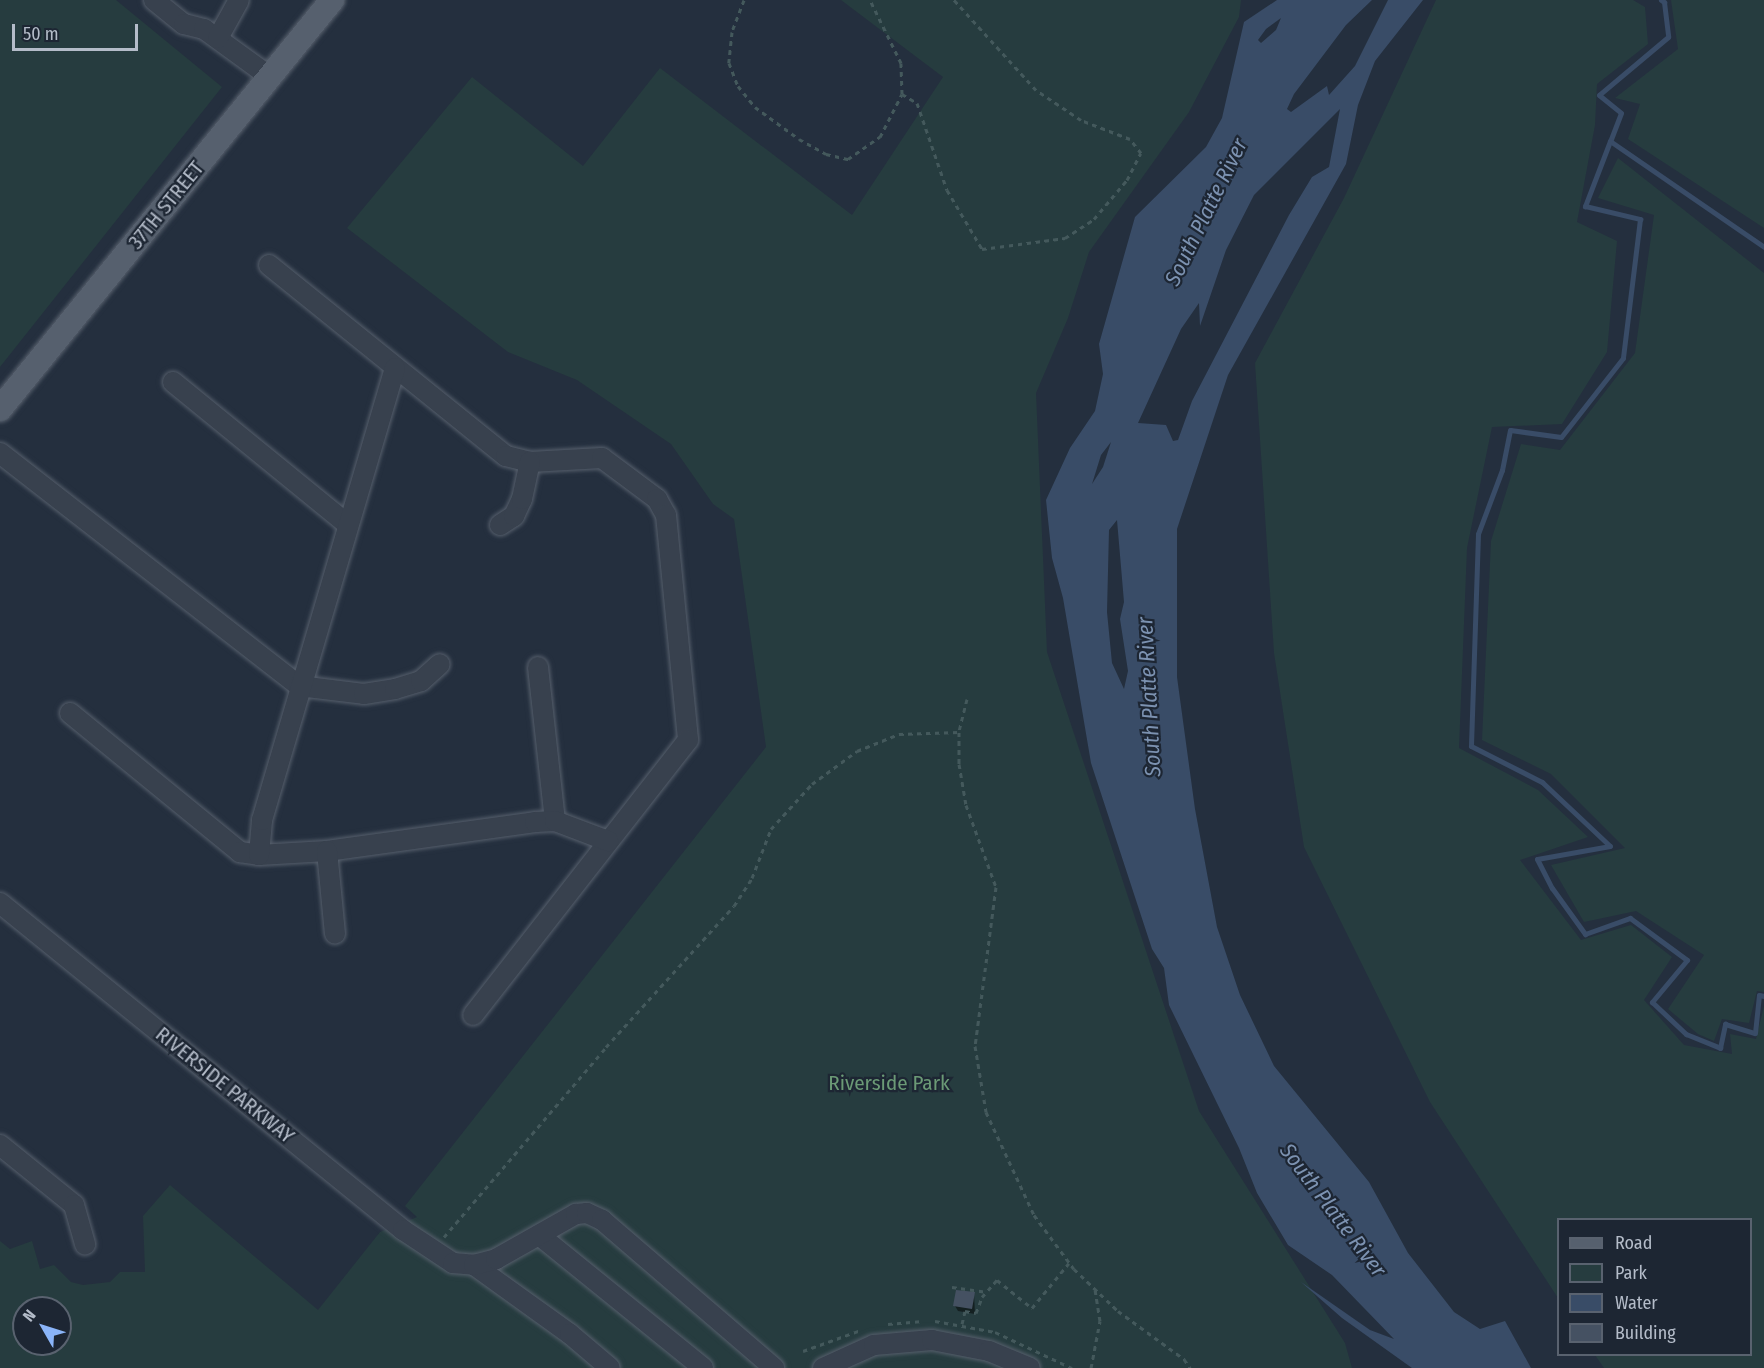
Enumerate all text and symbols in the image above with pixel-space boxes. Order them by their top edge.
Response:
scale bar [15,12,141,50]
text: 50 m [23,23,59,45]
water label: South Platte River [1159,134,1253,290]
street label: 37TH STREET [123,156,209,254]
water label: South Platte River [1132,616,1166,778]
street label: RIVERSIDE PARKWAY [151,1021,299,1149]
park label: Riverside Park [828,1070,950,1096]
water label: South Platte River [1274,1138,1392,1282]
legend [1557,1218,1752,1356]
text: Road [1615,1232,1652,1254]
text: Park [1615,1262,1647,1284]
text: Water [1615,1292,1658,1314]
north arrow [12,1296,72,1356]
text: N [19,1306,40,1325]
text: Building [1615,1322,1676,1344]

